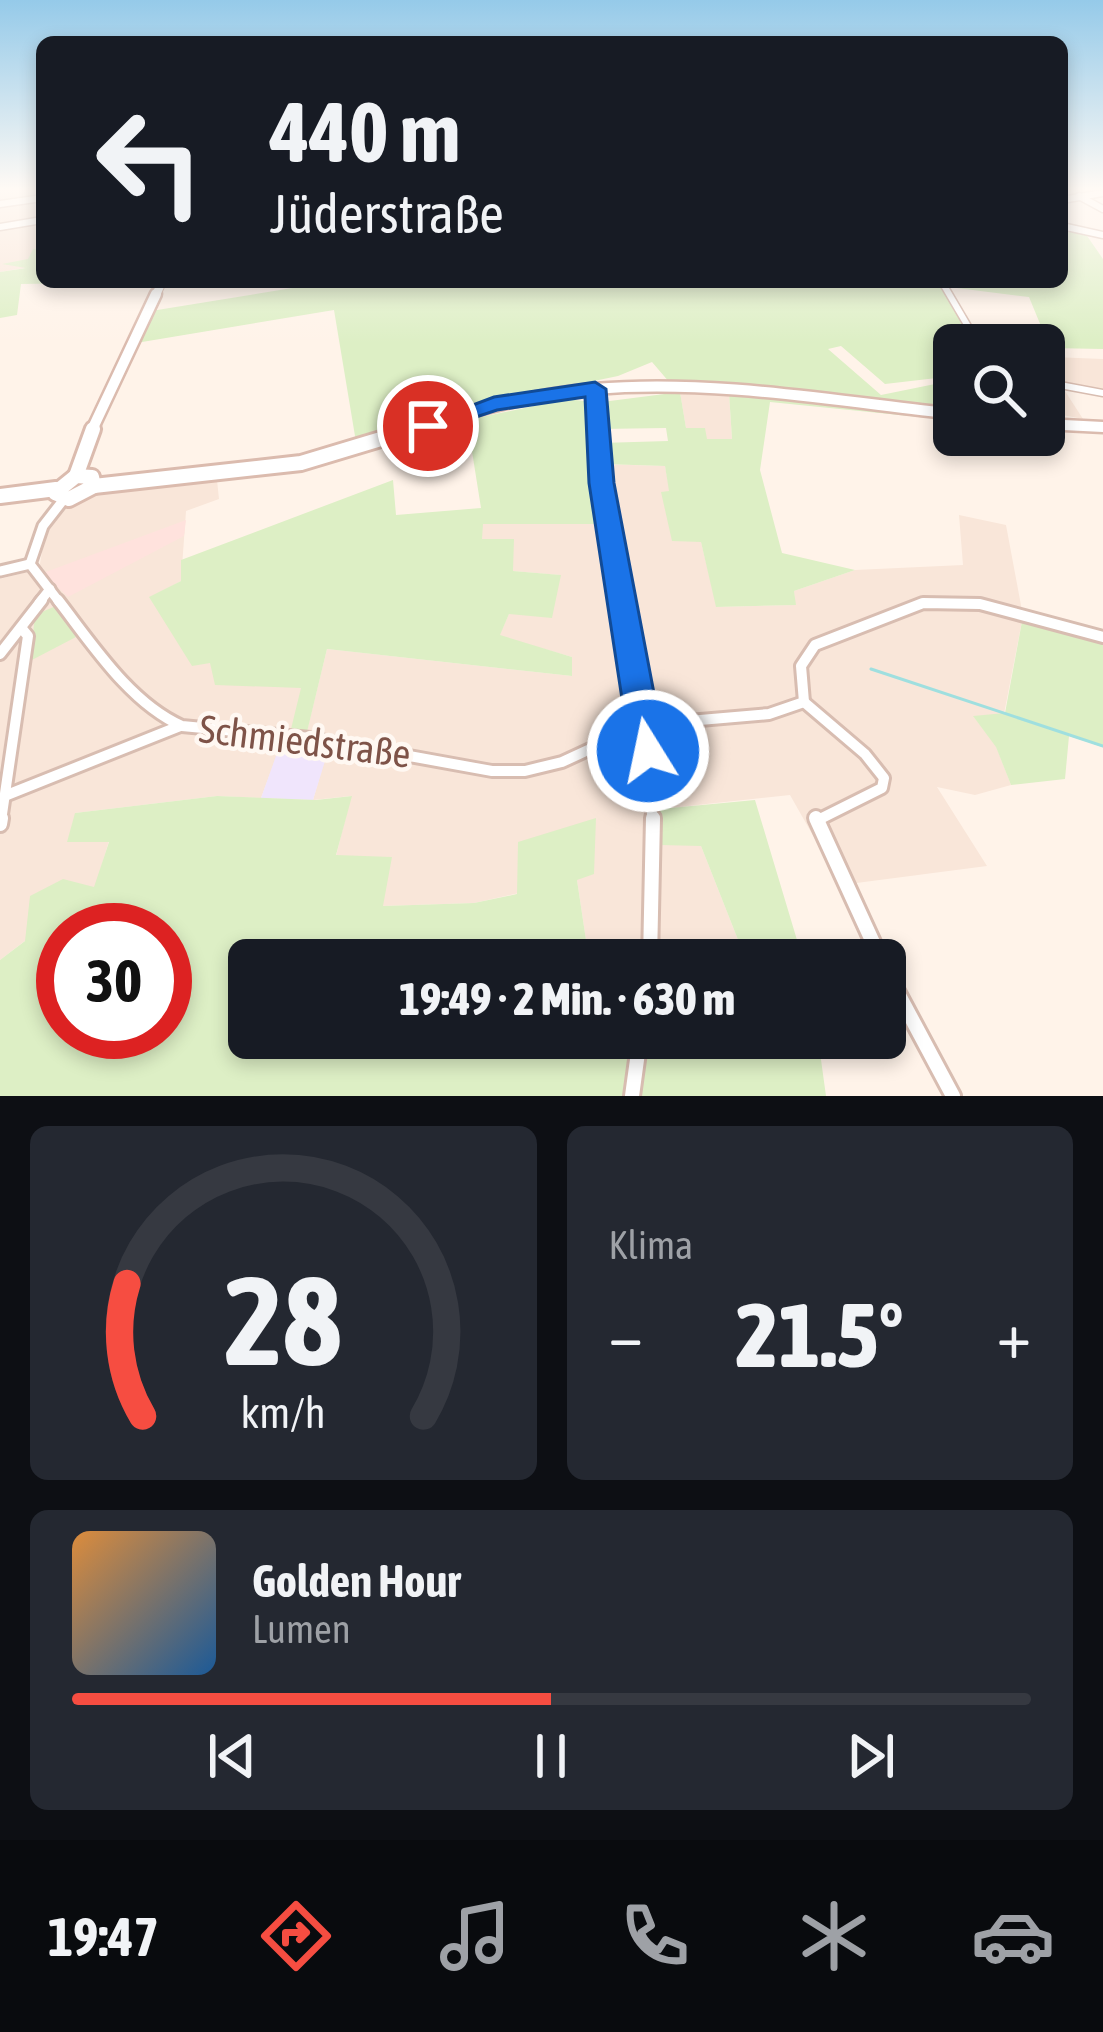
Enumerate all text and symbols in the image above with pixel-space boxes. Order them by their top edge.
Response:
icon: left [72,84,228,240]
text: 440 m [270,84,460,180]
text: Jüderstraße [270,183,504,244]
map controls [933,324,1065,456]
button: search [933,324,1065,456]
pin [377,375,479,477]
icon: arrive [395,393,461,459]
position arrow [585,688,711,814]
street label: Schmiedstraße [197,706,413,776]
speed limit sign: 30 [36,903,192,1059]
text: 19:49 · 2 Min. · 630 m [399,973,735,1025]
text: Klima [609,1223,693,1267]
text: 28 [225,1248,342,1391]
text: 21.5° [736,1283,904,1386]
text: − [609,1296,643,1372]
text: + [997,1296,1031,1372]
text: km/h [241,1388,326,1437]
text: Golden Hour [252,1555,461,1607]
text: Lumen [252,1607,351,1651]
icon: previous [199,1723,265,1789]
icon: pause [518,1723,584,1789]
icon: next [838,1723,904,1789]
icon: directions [254,1894,338,1978]
icon: music [433,1894,517,1978]
icon: phone [613,1894,697,1978]
icon: climate [792,1894,876,1978]
icon: car [971,1894,1055,1978]
text: 19:47 [48,1906,159,1967]

